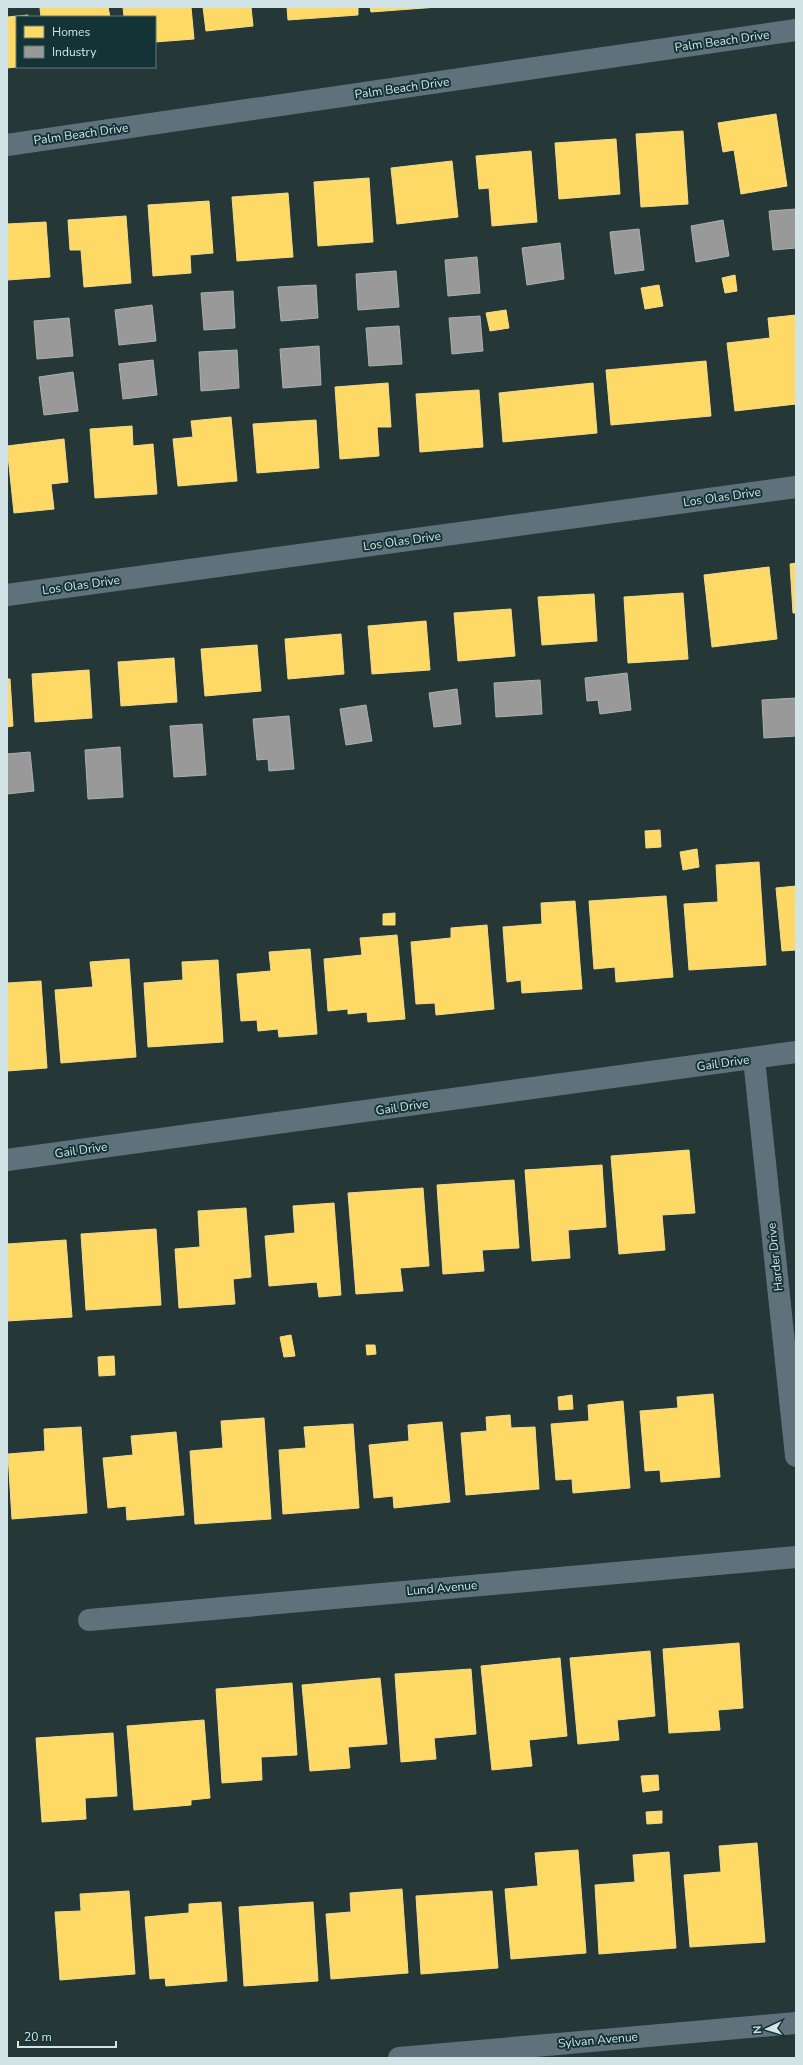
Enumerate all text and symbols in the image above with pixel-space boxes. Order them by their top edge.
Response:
legend [16,16,156,68]
text: Homes [52,24,90,40]
street label: Palm Beach Drive [674,26,770,56]
text: Industry [52,44,97,60]
street label: Palm Beach Drive [354,73,450,103]
street label: Palm Beach Drive [33,119,129,149]
street label: Los Olas Drive [682,484,762,510]
street label: Los Olas Drive [362,528,442,554]
street label: Los Olas Drive [41,572,121,598]
street label: Gail Drive [696,1051,750,1075]
street label: Gail Drive [375,1095,429,1119]
street label: Gail Drive [54,1138,108,1162]
street label: Harder Drive [763,1222,787,1292]
street label: Lund Avenue [406,1577,478,1599]
north arrow [747,2009,787,2049]
scale bar [18,2023,116,2049]
text: N [750,2025,765,2034]
text: 20 m [24,2029,52,2045]
street label: Sylvan Avenue [557,2029,639,2051]

